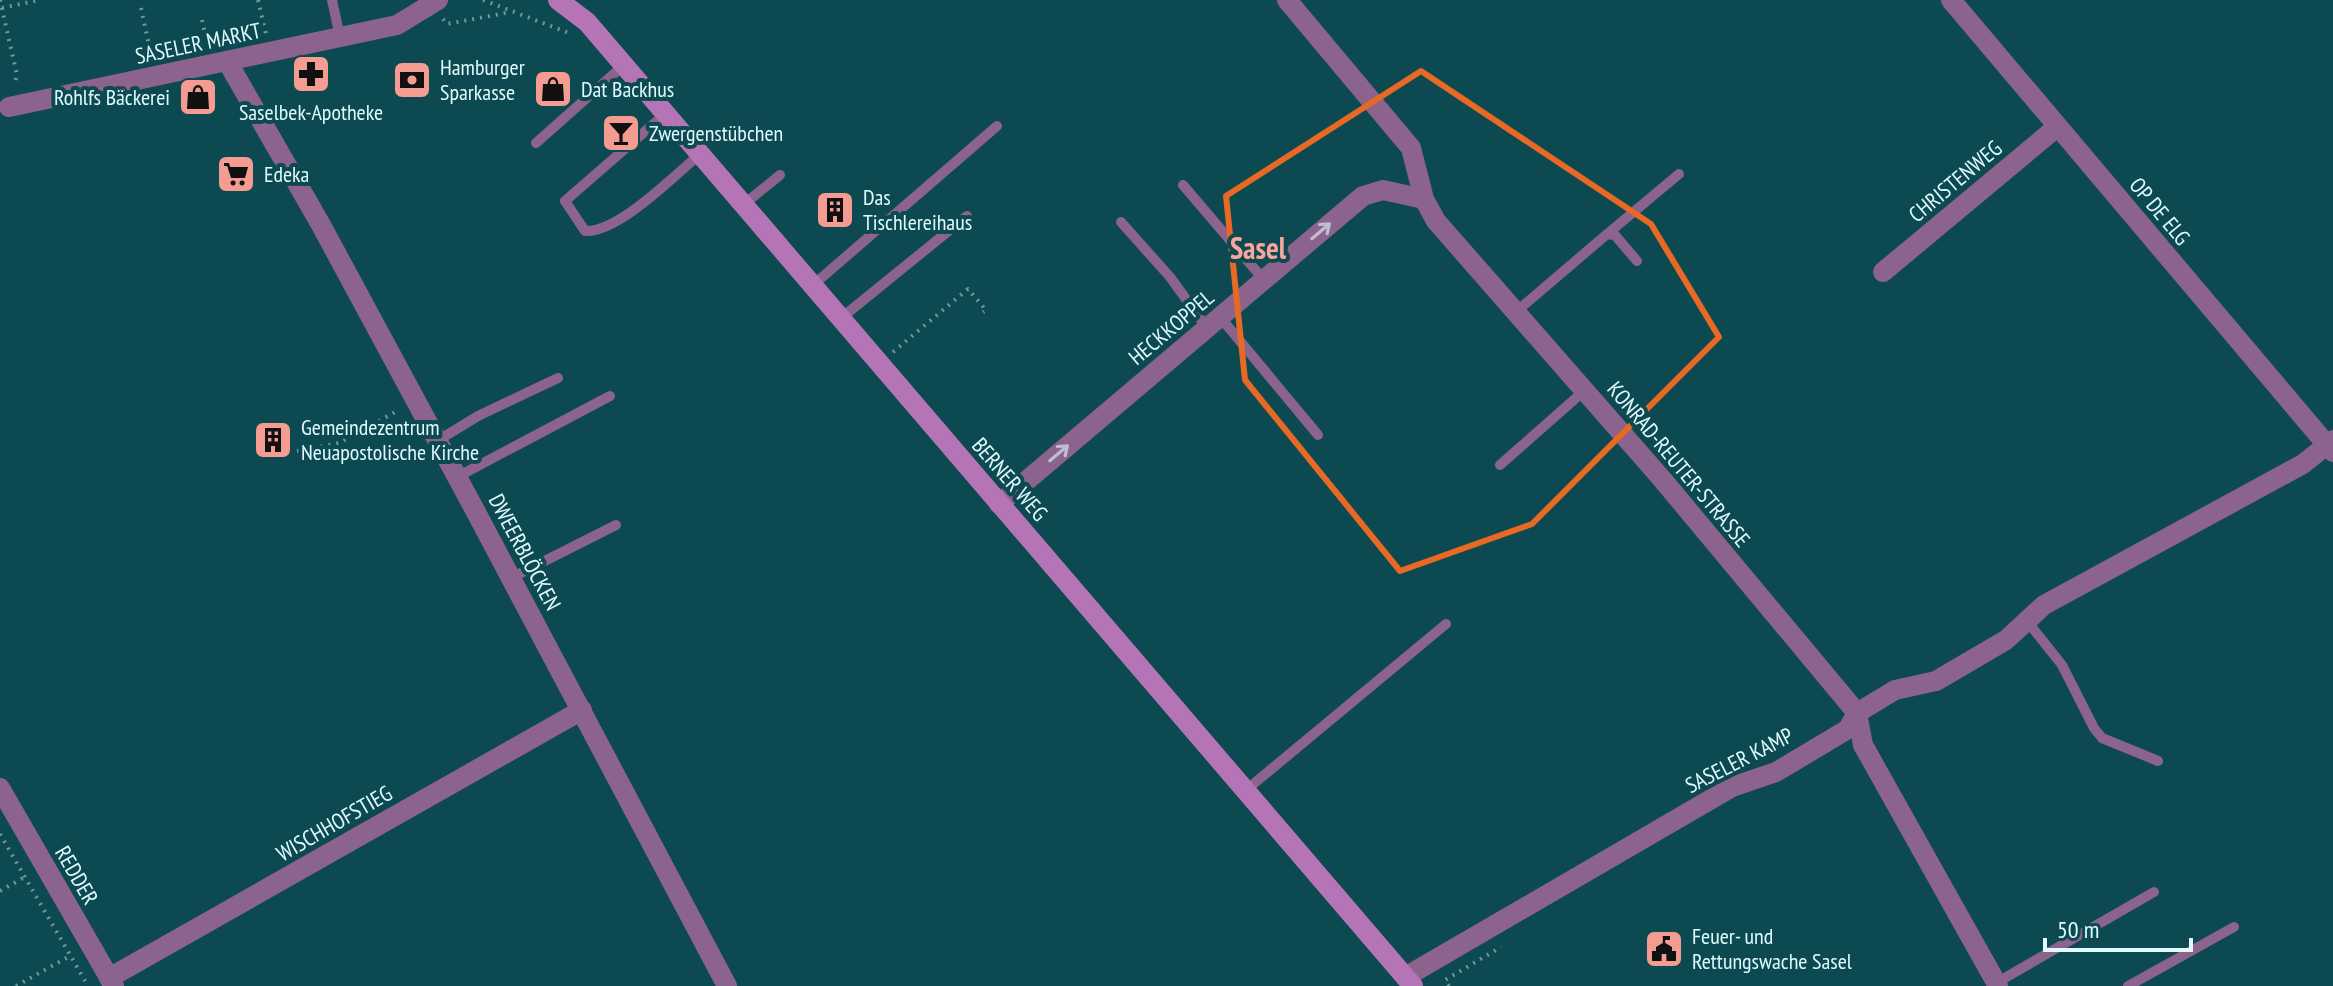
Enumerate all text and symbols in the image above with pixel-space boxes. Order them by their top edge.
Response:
street label: SASELER MARKT [133,16,263,70]
pharmacy icon: Saselbek-Apotheke [290,53,332,95]
place label: Hamburger Sparkasse [440,53,525,106]
bank icon: Hamburger Sparkasse [391,59,433,101]
shop icon: Dat Backhus [532,68,574,110]
place label: Dat Backhus [581,75,674,103]
shop icon: Rohlfs Bäckerei [177,76,219,118]
place label: Rohlfs Bäckerei [54,83,170,111]
place label: Saselbek-Apotheke [239,98,383,126]
bar icon: Zwergenstübchen [600,112,642,154]
place label: Zwergenstübchen [649,119,783,147]
street label: CHRISTENWEG [1903,134,2007,228]
supermarket icon: Edeka [215,153,257,195]
place label: Edeka [264,160,309,188]
street label: OP DE ELG [2124,171,2196,251]
place label: Das Tischlereihaus [863,183,972,236]
building icon: Das Tischlereihaus [814,189,856,231]
one-way arrow [1311,222,1331,240]
district label: Sasel [1230,228,1287,267]
street label: HECKKOPPEL [1123,283,1219,371]
street label: KONRAD-REUTER-STRASSE [1602,375,1756,553]
place label: Gemeindezentrum Neuapostolische Kirche [301,413,479,466]
building icon: Gemeindezentrum Neuapostolische Kirche [252,419,294,461]
street label: BERNER WEG [966,431,1054,527]
one-way arrow [1048,444,1068,462]
street label: DWEERBLÖCKEN [483,489,567,615]
street label: SASELER KAMP [1680,721,1798,799]
street label: WISCHHOFSTIEG [271,779,397,867]
street label: REDDER [49,841,105,909]
scale bar [2045,902,2191,952]
text: 50 m [2057,914,2099,945]
place label: Feuer- und Rettungswache Sasel [1692,922,1853,975]
public building icon: Feuer- und Rettungswache Sasel [1643,928,1685,970]

